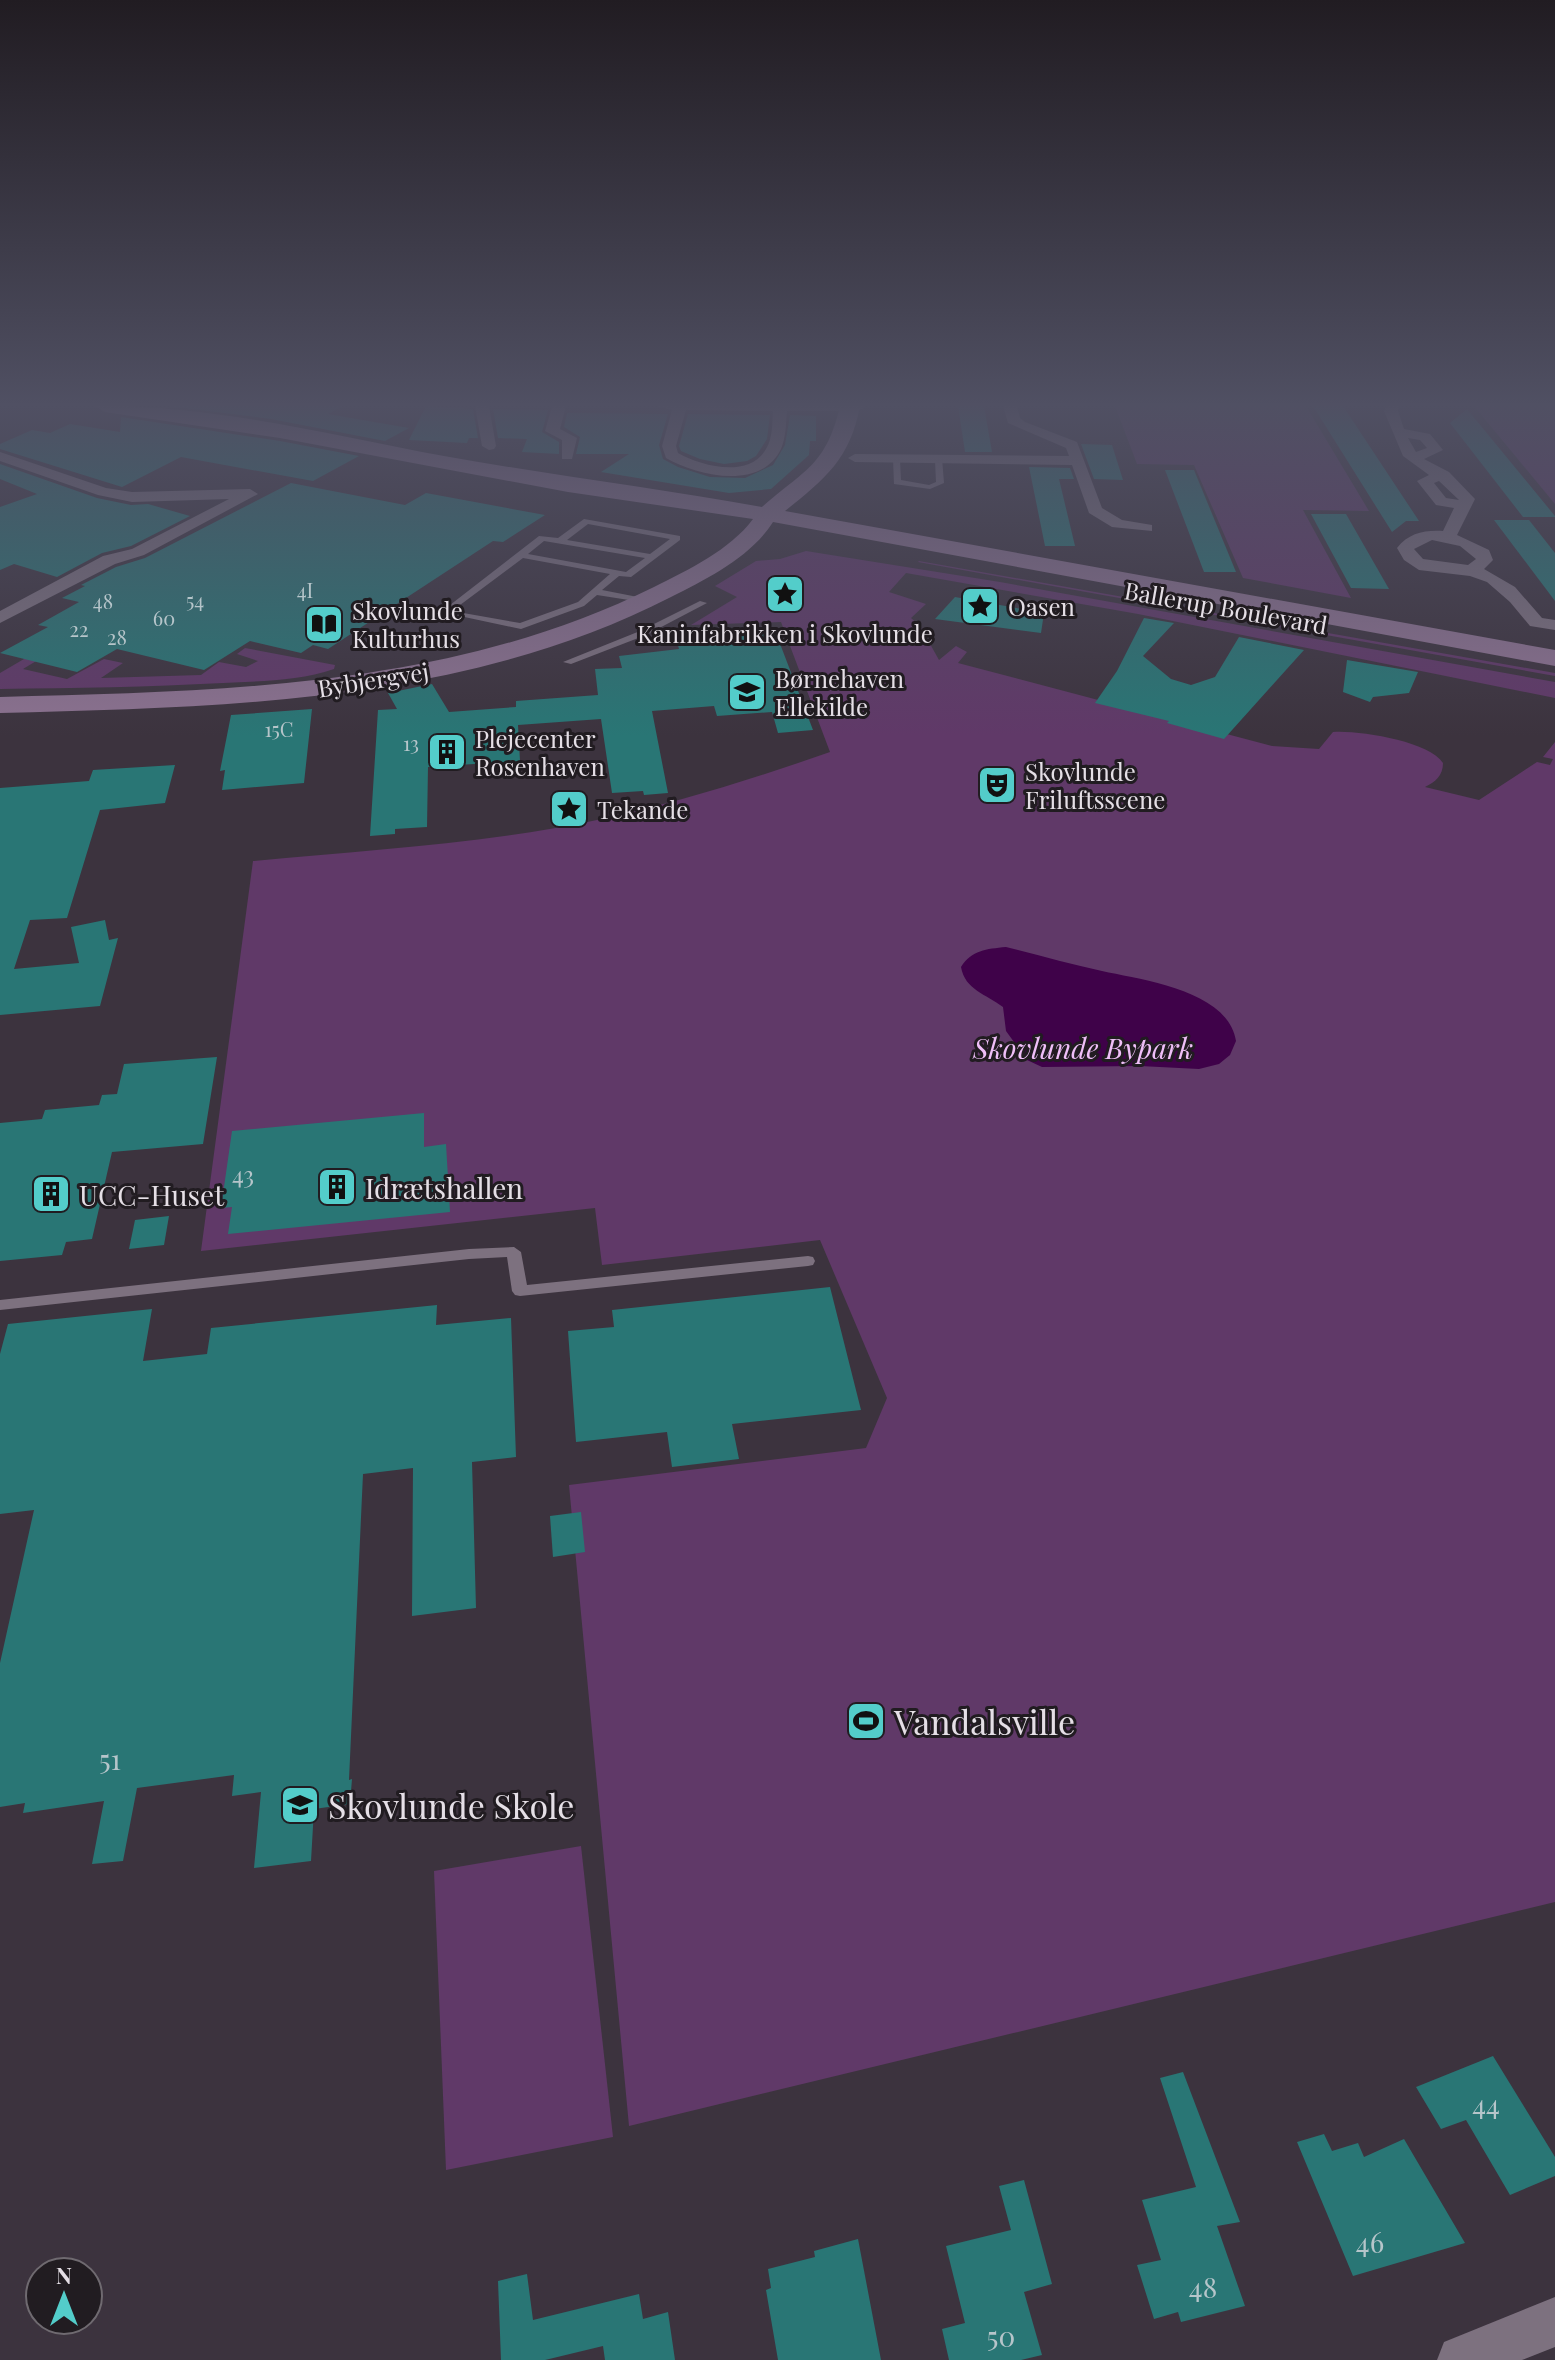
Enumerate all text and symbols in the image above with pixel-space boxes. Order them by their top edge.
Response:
place icon: Kaninfabrikken i Skovlunde [764,573,806,615]
street label: Ballerup Boulevard [1122,573,1330,641]
house number: 4I [297,576,313,603]
place icon: Oasen [959,585,1001,627]
house number: 54 [186,586,204,613]
house number: 48 [93,587,113,614]
place label: Oasen [1008,590,1075,622]
place label: Skovlunde Kulturhus [352,594,463,654]
library icon: Skovlunde Kulturhus [303,603,345,645]
house number: 60 [153,604,175,631]
house number: 22 [69,615,89,642]
place label: Kaninfabrikken i Skovlunde [637,617,933,649]
house number: 28 [107,623,127,650]
street label: Bybjergvej [315,654,431,704]
place label: Børnehaven Ellekilde [775,662,904,722]
school or university icon: Børnehaven Ellekilde [726,671,768,713]
house number: 15C [264,715,294,742]
place label: Plejecenter Rosenhaven [475,722,605,782]
house number: 13 [403,729,419,756]
building icon: Plejecenter Rosenhaven [426,731,468,773]
place label: Skovlunde Friluftsscene [1025,755,1165,815]
theatre icon: Skovlunde Friluftsscene [976,764,1018,806]
place icon: Tekande [548,788,590,830]
place label: Tekande [597,793,688,825]
park label: Skovlunde Bypark [972,1029,1193,1066]
house number: 43 [232,1158,254,1190]
building icon: Idrætshallen [316,1166,358,1208]
place label: Idrætshallen [365,1169,523,1206]
building icon: UCC-Huset [30,1173,72,1215]
place label: UCC-Huset [79,1176,225,1213]
place label: Vandalsville [893,1698,1075,1744]
sports icon: Vandalsville [845,1700,887,1742]
house number: 51 [99,1740,121,1777]
place label: Skovlunde Skole [328,1782,574,1828]
school or university icon: Skovlunde Skole [279,1784,321,1826]
house number: 44 [1472,2085,1500,2122]
house number: 46 [1356,2223,1384,2260]
north arrow [24,2256,104,2336]
text: N [56,2260,72,2290]
house number: 48 [1189,2268,1217,2305]
house number: 50 [987,2317,1015,2354]

